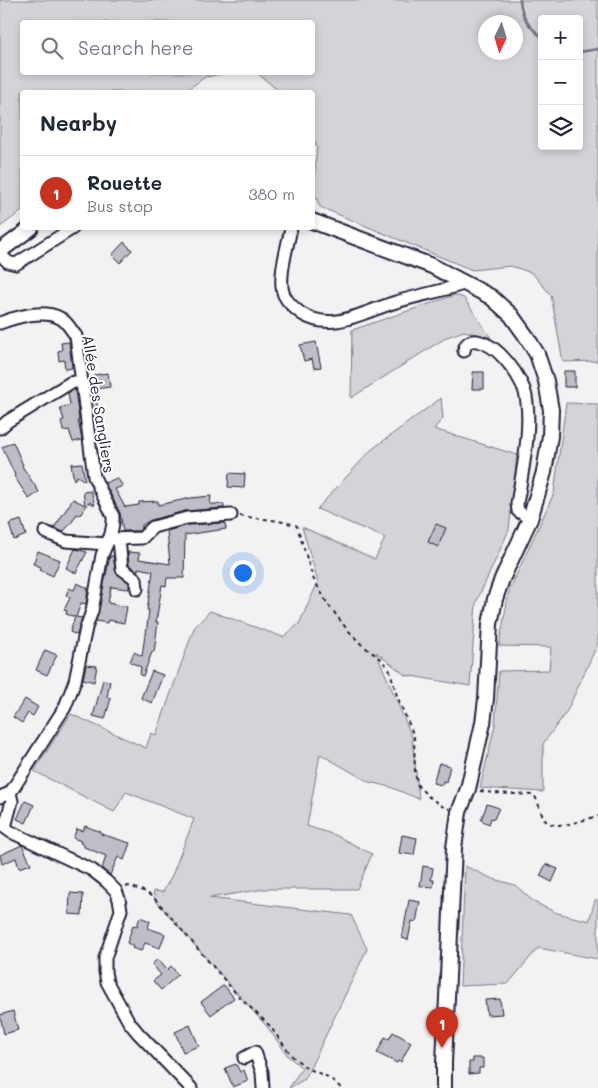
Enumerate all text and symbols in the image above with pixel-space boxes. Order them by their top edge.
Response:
north arrow [478,15,523,60]
map controls [538,15,583,150]
button: + [538,15,583,60]
search box [20,20,315,75]
icon: search [38,34,66,62]
text: Search here [78,35,194,60]
button: − [538,60,583,105]
button: layers [538,105,583,150]
text: Nearby [40,109,117,136]
text: Rouette [87,170,162,195]
text: 1 [52,183,60,204]
text: 380 m [248,183,295,204]
text: Bus stop [87,195,153,216]
street label: Allée des Sangliers [78,334,120,474]
your location [230,560,256,586]
pin: 1 [426,1007,458,1048]

